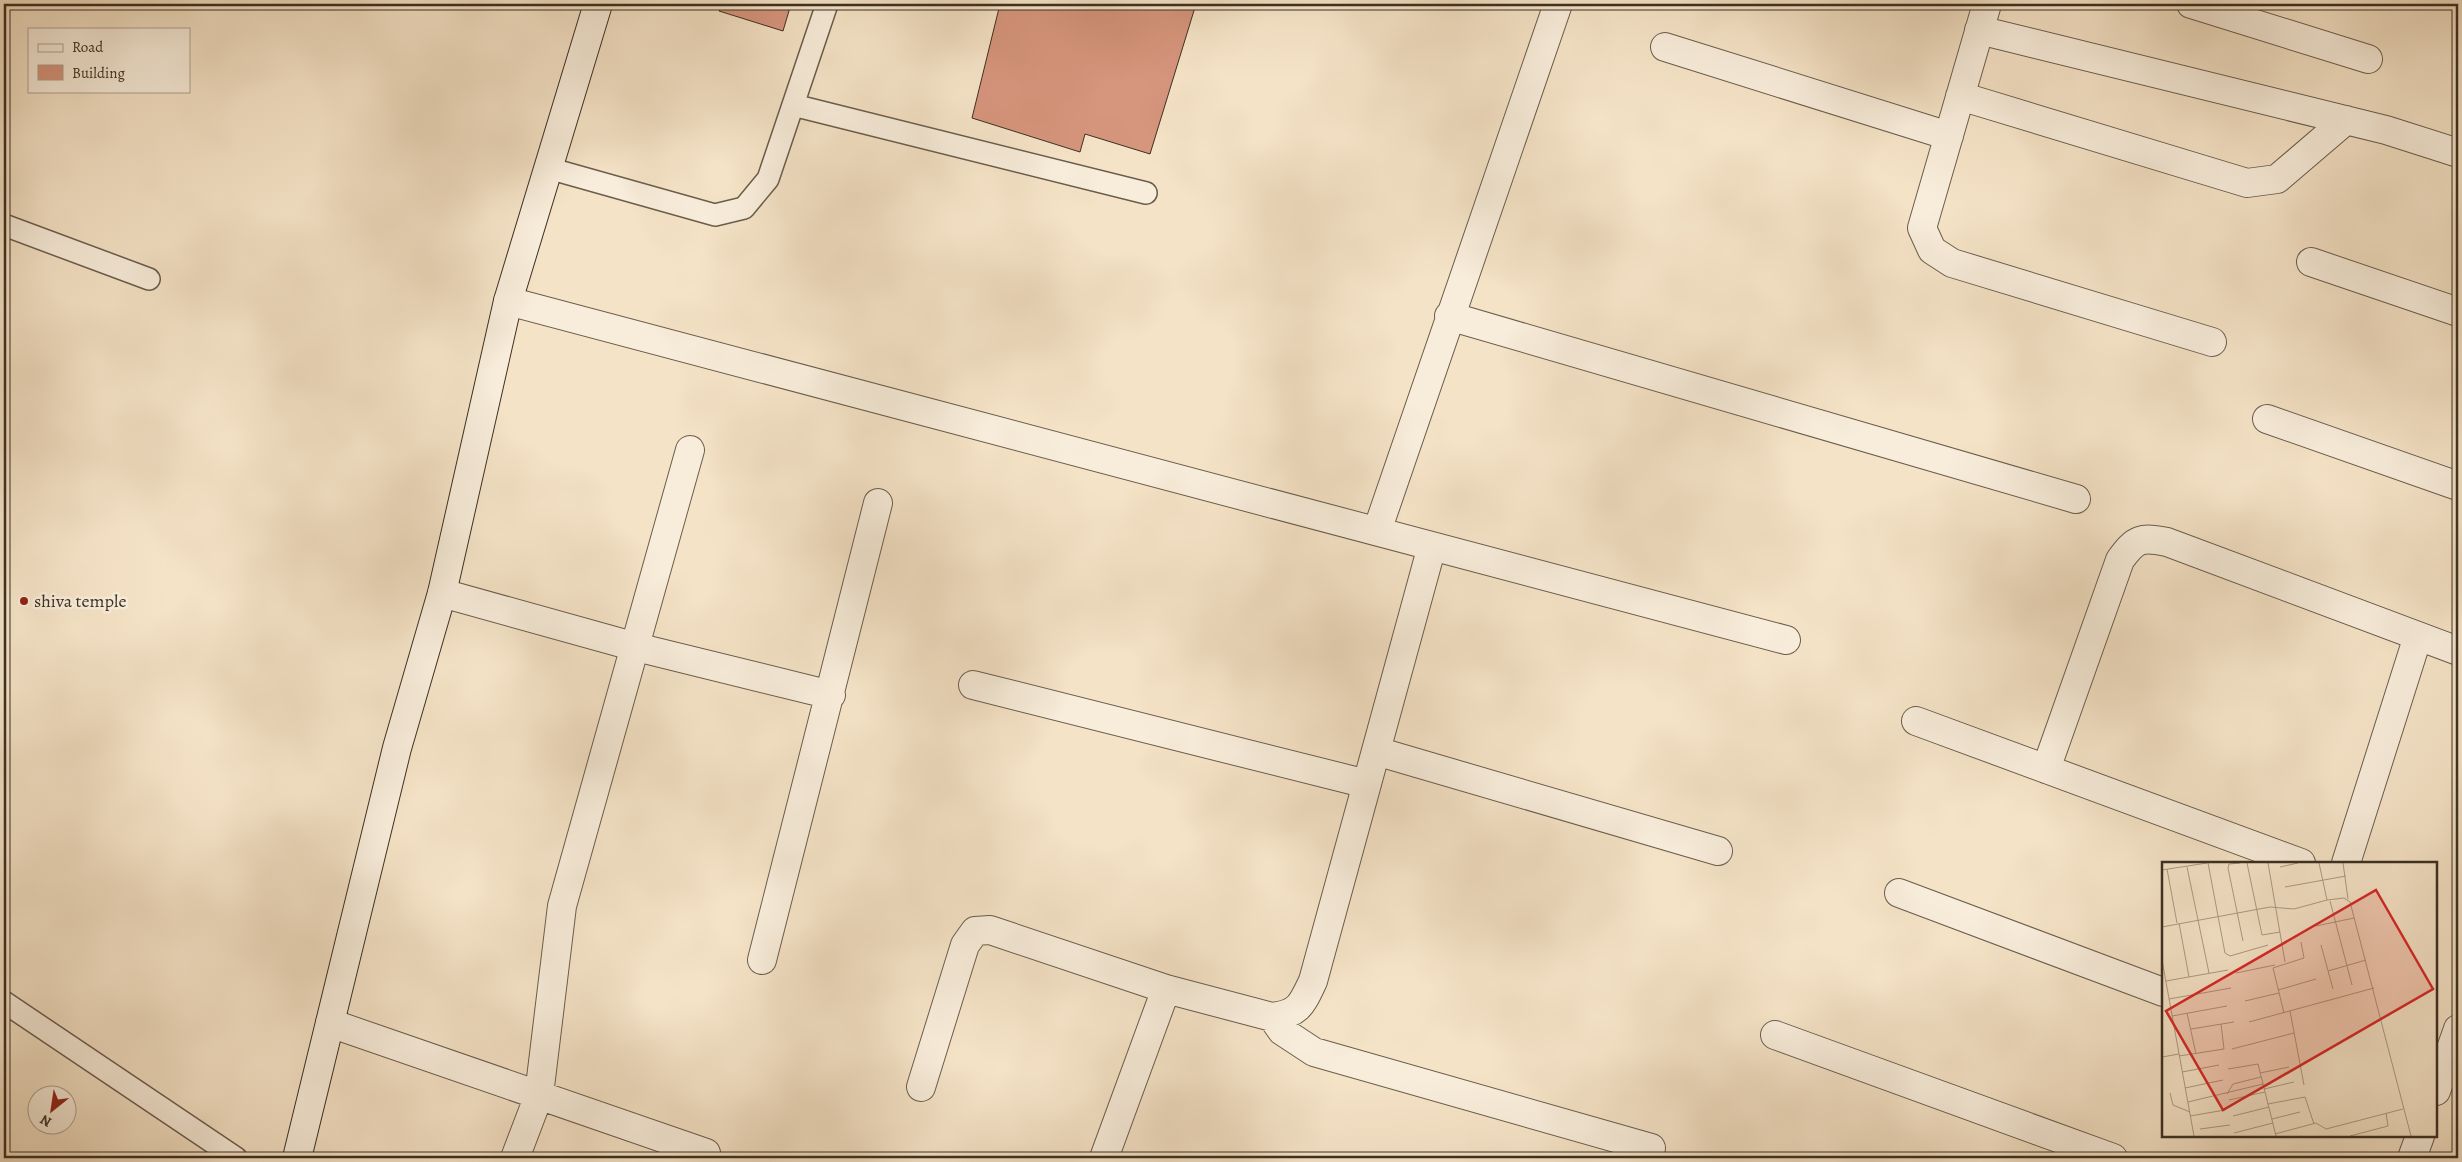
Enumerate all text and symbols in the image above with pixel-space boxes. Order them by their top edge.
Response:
legend [28,28,190,92]
text: Road [72,37,104,57]
text: Building [72,63,125,83]
place label: shiva temple [34,589,127,613]
marker: shiva temple [18,595,30,607]
inset map [2162,862,2437,1137]
north arrow [28,1084,78,1134]
text: N [37,1110,55,1132]

